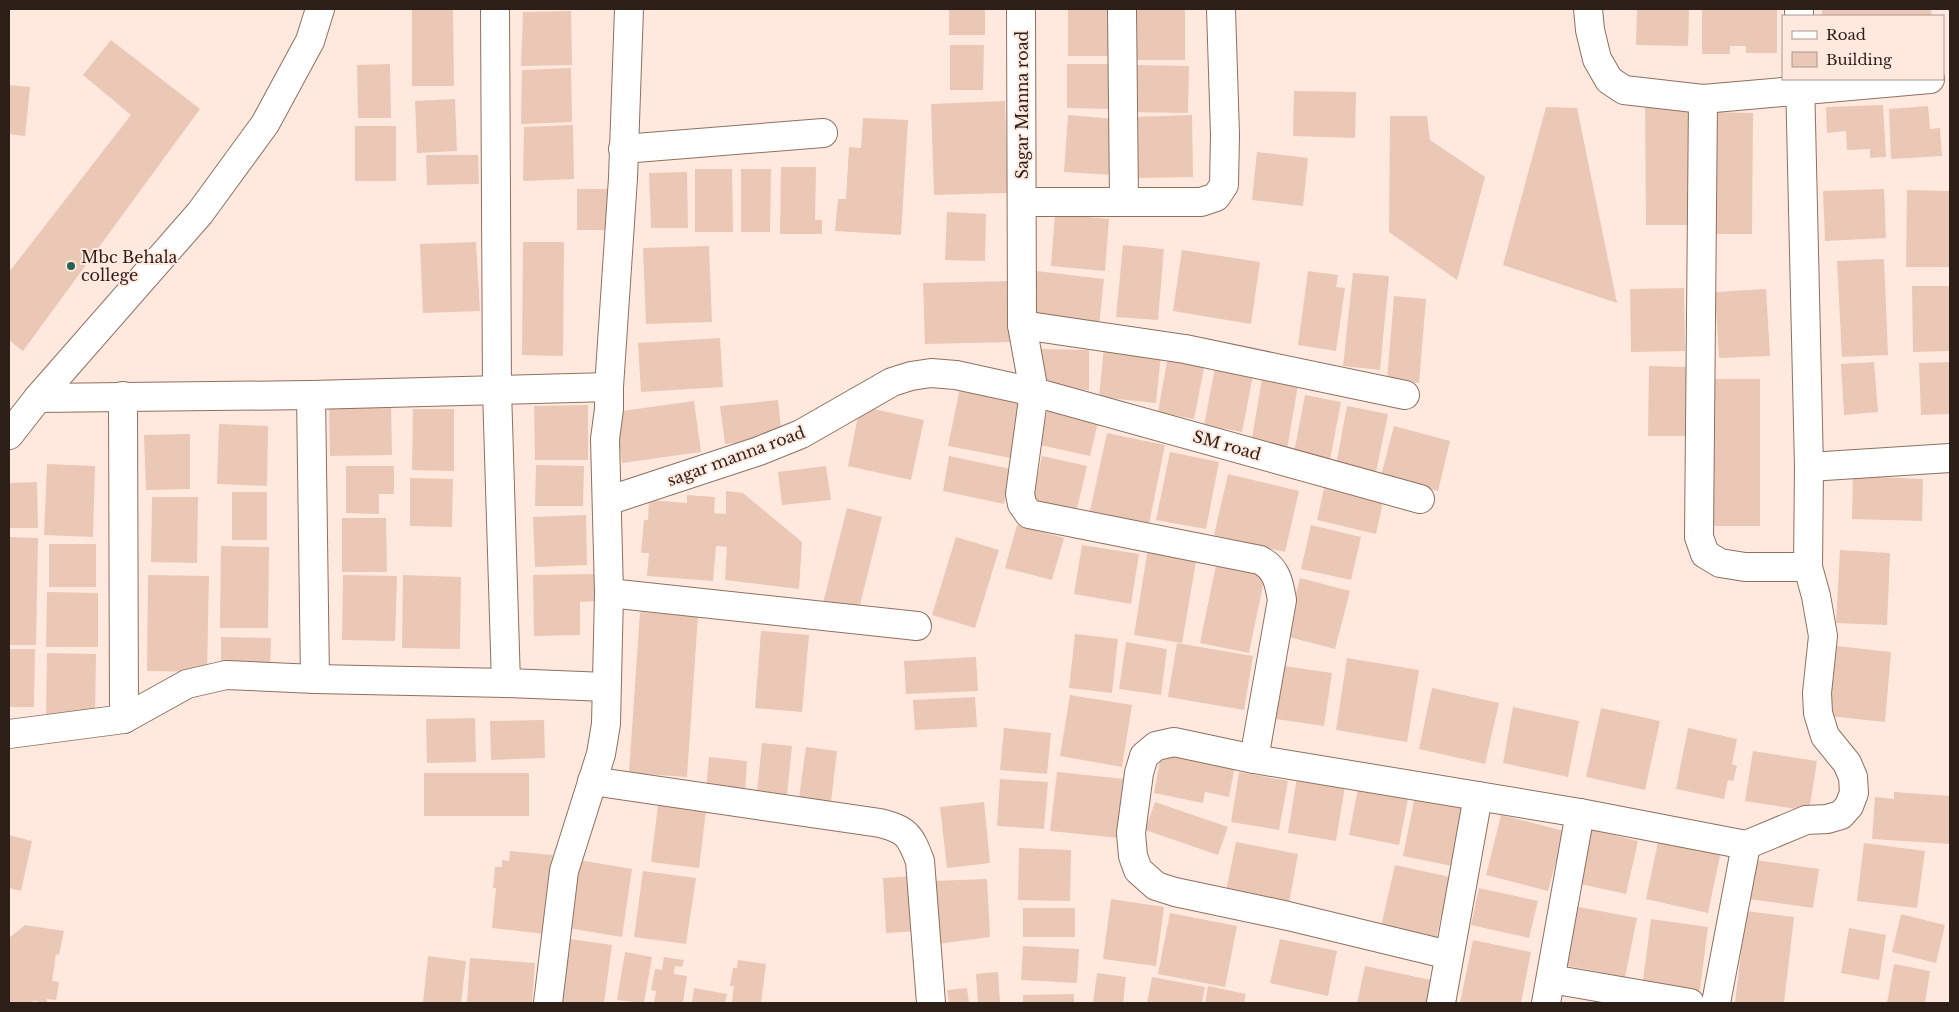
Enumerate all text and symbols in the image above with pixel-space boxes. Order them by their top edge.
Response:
legend [1782,15,1944,80]
text: Road [1826,25,1866,44]
street label: Sagar Manna road [1012,30,1032,179]
text: Building [1826,50,1893,69]
place label: Mbc Behala college [81,247,178,285]
marker: Mbc Behala college [65,260,77,272]
street label: sagar manna road [664,422,808,490]
street label: SM road [1191,426,1264,464]

